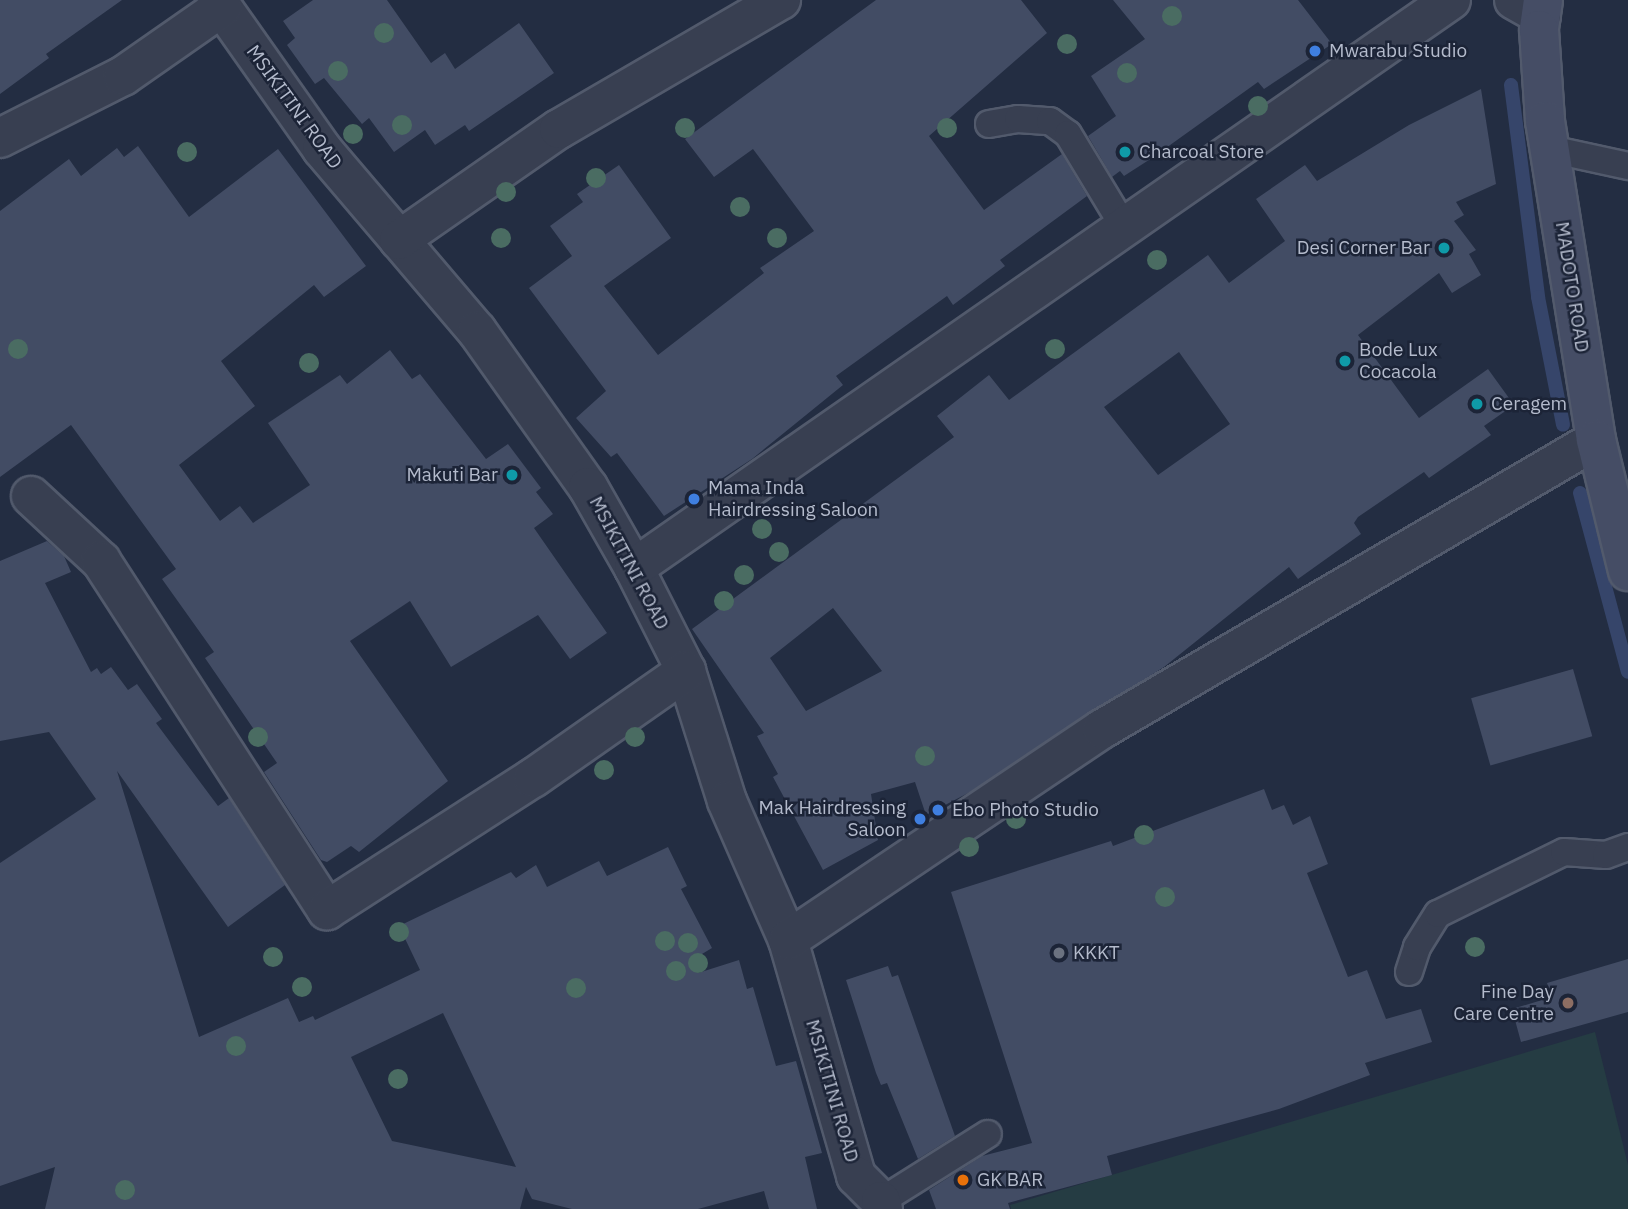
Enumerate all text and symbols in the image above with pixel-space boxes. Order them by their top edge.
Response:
place label: Mwarabu Studio [1329,40,1467,62]
street label: MSIKITINI ROAD [241,41,347,173]
marker: Mwarabu Studio [1307,43,1323,59]
place label: Charcoal Store [1139,141,1264,163]
marker: Charcoal Store [1117,144,1133,160]
street label: MADOTO ROAD [1550,220,1594,354]
place label: Desi Corner Bar [1297,237,1430,259]
marker: Desi Corner Bar [1436,240,1452,256]
place label: Bode Lux Cocacola [1359,339,1438,383]
marker: Bode Lux Cocacola [1337,353,1353,369]
place label: Ceragem [1491,393,1567,415]
marker: Ceragem [1469,396,1485,412]
place label: Makuti Bar [406,464,498,486]
marker: Makuti Bar [504,467,520,483]
place label: Mama Inda Hairdressing Saloon [708,477,878,521]
marker: Mama Inda Hairdressing Saloon [686,491,702,507]
street label: MSIKITINI ROAD [584,493,674,633]
place label: Mak Hairdressing Saloon [758,797,906,841]
place label: Ebo Photo Studio [952,799,1099,821]
marker: Ebo Photo Studio [930,802,946,818]
marker: Mak Hairdressing Saloon [912,811,928,827]
place label: KKKT [1073,942,1120,964]
marker: KKKT [1051,945,1067,961]
place label: Fine Day Care Centre [1453,981,1554,1025]
marker: Fine Day Care Centre [1560,995,1576,1011]
street label: MSIKITINI ROAD [801,1017,863,1165]
place label: GK BAR [977,1169,1043,1191]
marker: GK BAR [955,1172,971,1188]

